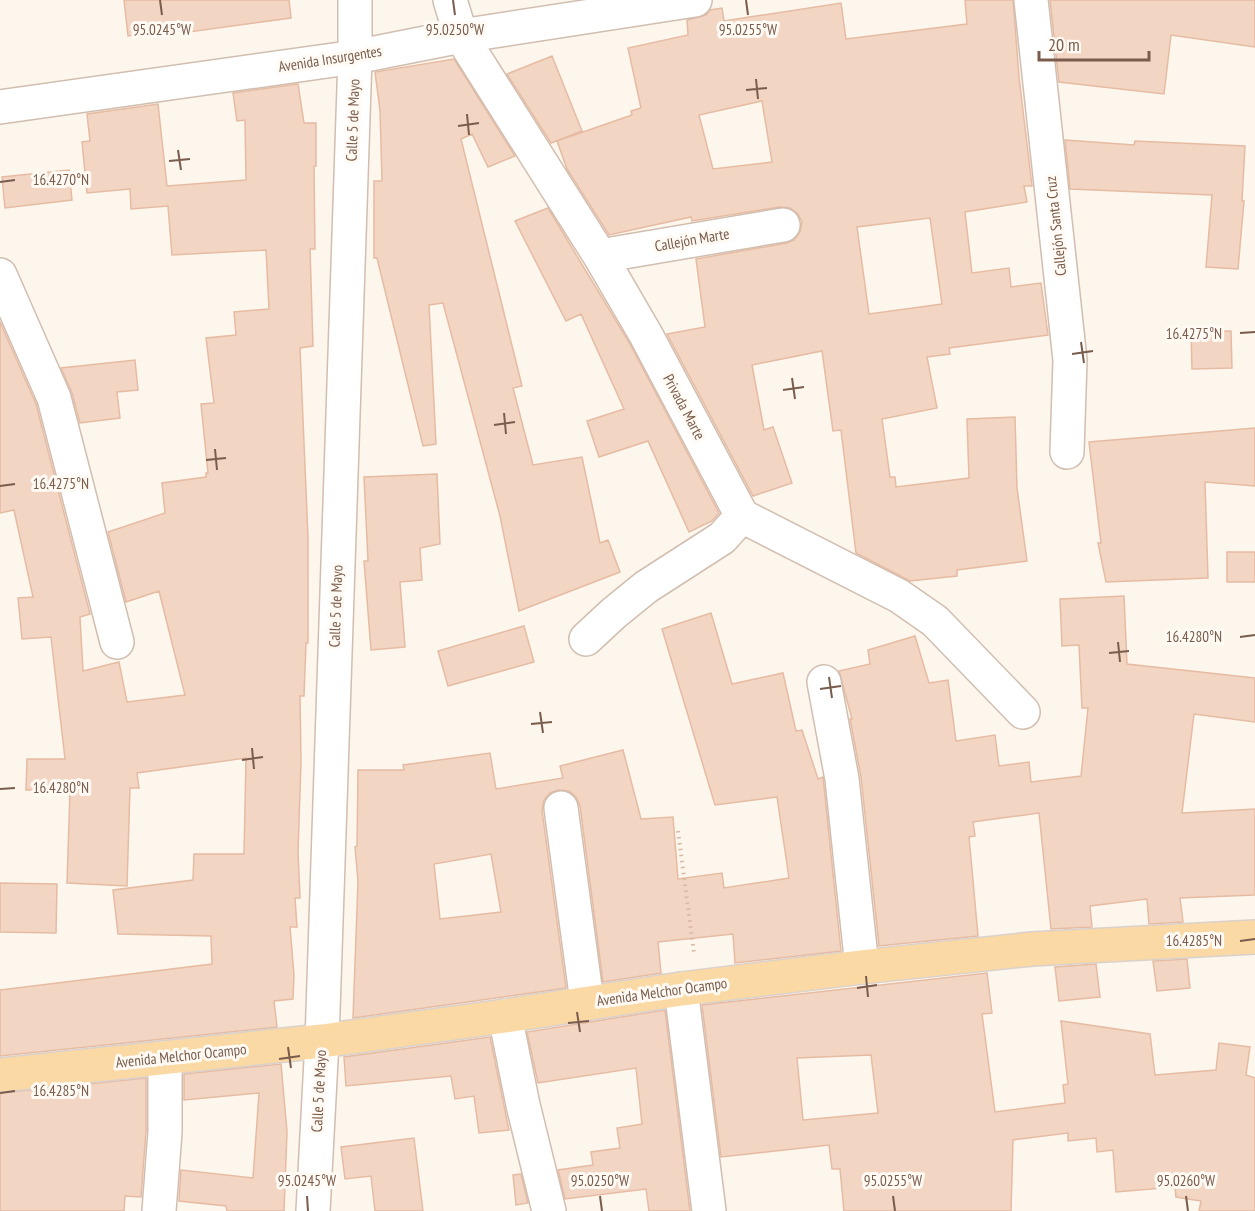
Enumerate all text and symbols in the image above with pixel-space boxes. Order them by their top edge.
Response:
text: 95.0245°W [133,20,191,39]
text: 95.0250°W [426,20,484,39]
text: 95.0255°W [719,20,777,39]
scale bar [1039,24,1148,62]
text: 20 m [1048,33,1080,56]
street label: Avenida Insurgentes [277,41,383,76]
street label: Calle 5 de Mayo [342,78,363,162]
text: 16.4270°N [33,170,89,189]
street label: Callejón Santa Cruz [1041,175,1070,277]
street label: Callejón Marte [653,224,731,255]
text: 16.4275°N [1166,324,1222,343]
street label: Privada Marte [659,371,710,443]
text: 16.4275°N [33,474,89,493]
street label: Calle 5 de Mayo [325,564,346,648]
text: 16.4280°N [1166,627,1222,646]
text: 16.4280°N [33,778,89,797]
text: 16.4285°N [1166,931,1222,950]
street label: Avenida Melchor Ocampo [596,973,728,1010]
street label: Avenida Melchor Ocampo [115,1039,247,1072]
street label: Calle 5 de Mayo [307,1049,330,1133]
text: 16.4285°N [33,1081,89,1100]
text: 95.0245°W [278,1171,336,1190]
text: 95.0250°W [571,1171,629,1190]
text: 95.0255°W [864,1171,922,1190]
text: 95.0260°W [1157,1171,1215,1190]

